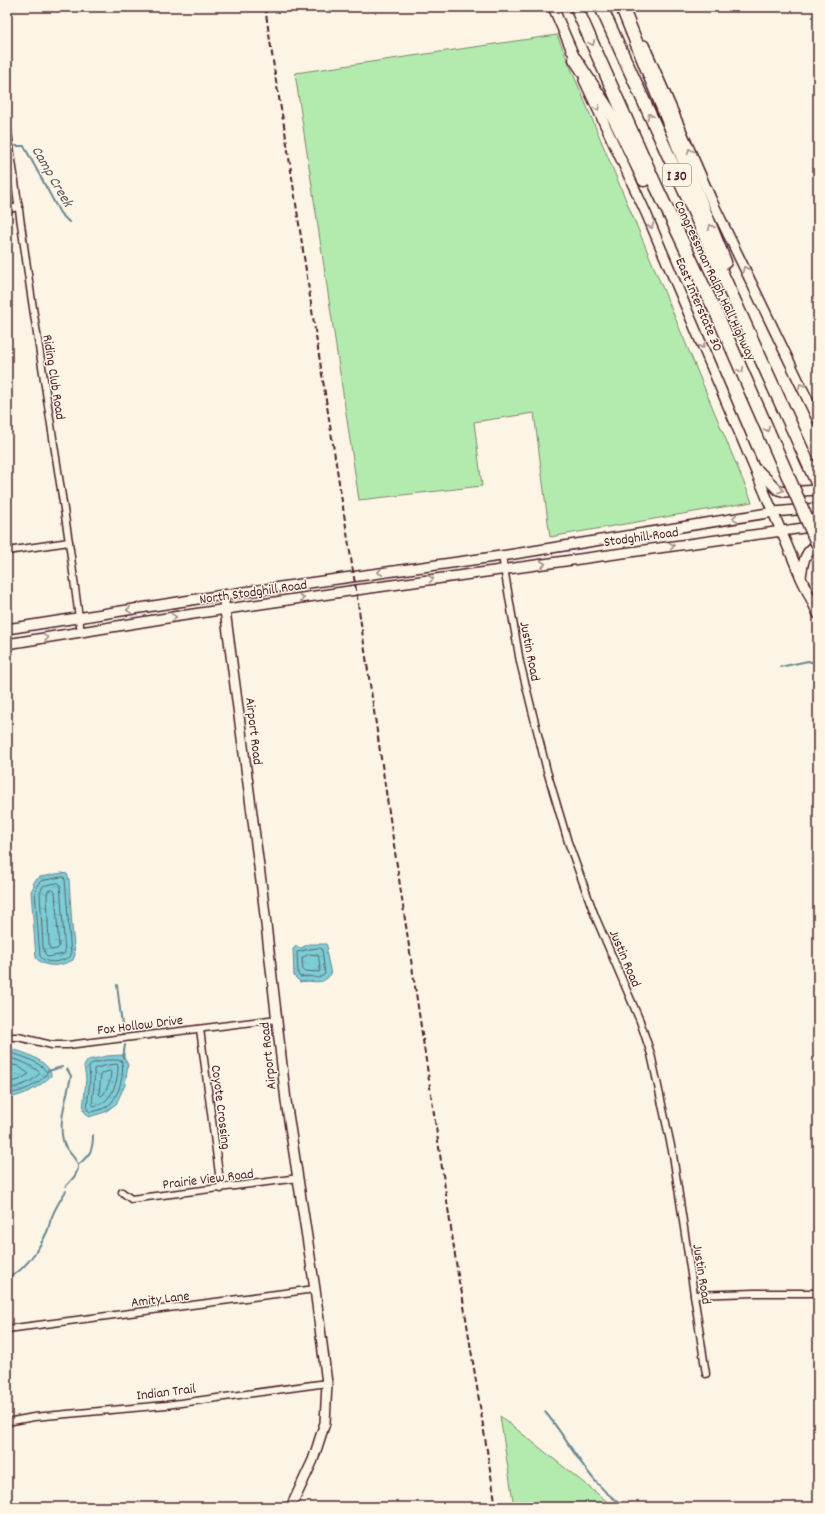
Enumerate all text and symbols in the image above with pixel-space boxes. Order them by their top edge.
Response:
one-way arrow [587,38,595,46]
one-way arrow [592,104,600,111]
one-way arrow [647,112,655,120]
water label: Camp Creek [25,142,79,213]
one-way arrow [687,148,695,155]
road number: I 30 [663,164,691,186]
street label: Congressman Ralph Hall Highway [668,197,760,365]
one-way arrow [646,221,654,229]
one-way arrow [707,223,715,230]
street label: East Interstate 30 [669,255,727,355]
one-way arrow [742,266,750,273]
street label: Riding Club Road [36,333,70,421]
one-way arrow [697,341,705,349]
one-way arrow [736,365,744,373]
one-way arrow [798,383,806,390]
one-way arrow [762,425,770,433]
one-way arrow [777,485,784,493]
one-way arrow [732,513,738,522]
street label: Stodghill Road [603,523,680,553]
one-way arrow [669,542,675,551]
one-way arrow [540,560,546,569]
one-way arrow [377,567,384,576]
one-way arrow [428,575,434,584]
street label: North Stodghill Road [198,576,308,610]
one-way arrow [299,594,305,603]
one-way arrow [126,605,133,614]
one-way arrow [171,613,177,622]
street label: Justin Road [513,620,545,683]
one-way arrow [42,634,49,643]
street label: Airport Road [239,696,267,766]
street label: Justin Road [603,927,645,991]
street label: Fox Hollow Drive [96,1011,184,1041]
street label: Airport Road [255,1021,282,1091]
street label: Coyote Crossing [205,1064,235,1151]
street label: Prairie View Road [162,1164,255,1195]
street label: Justin Road [686,1243,716,1306]
street label: Amity Lane [130,1286,191,1313]
street label: Indian Trail [136,1379,198,1407]

